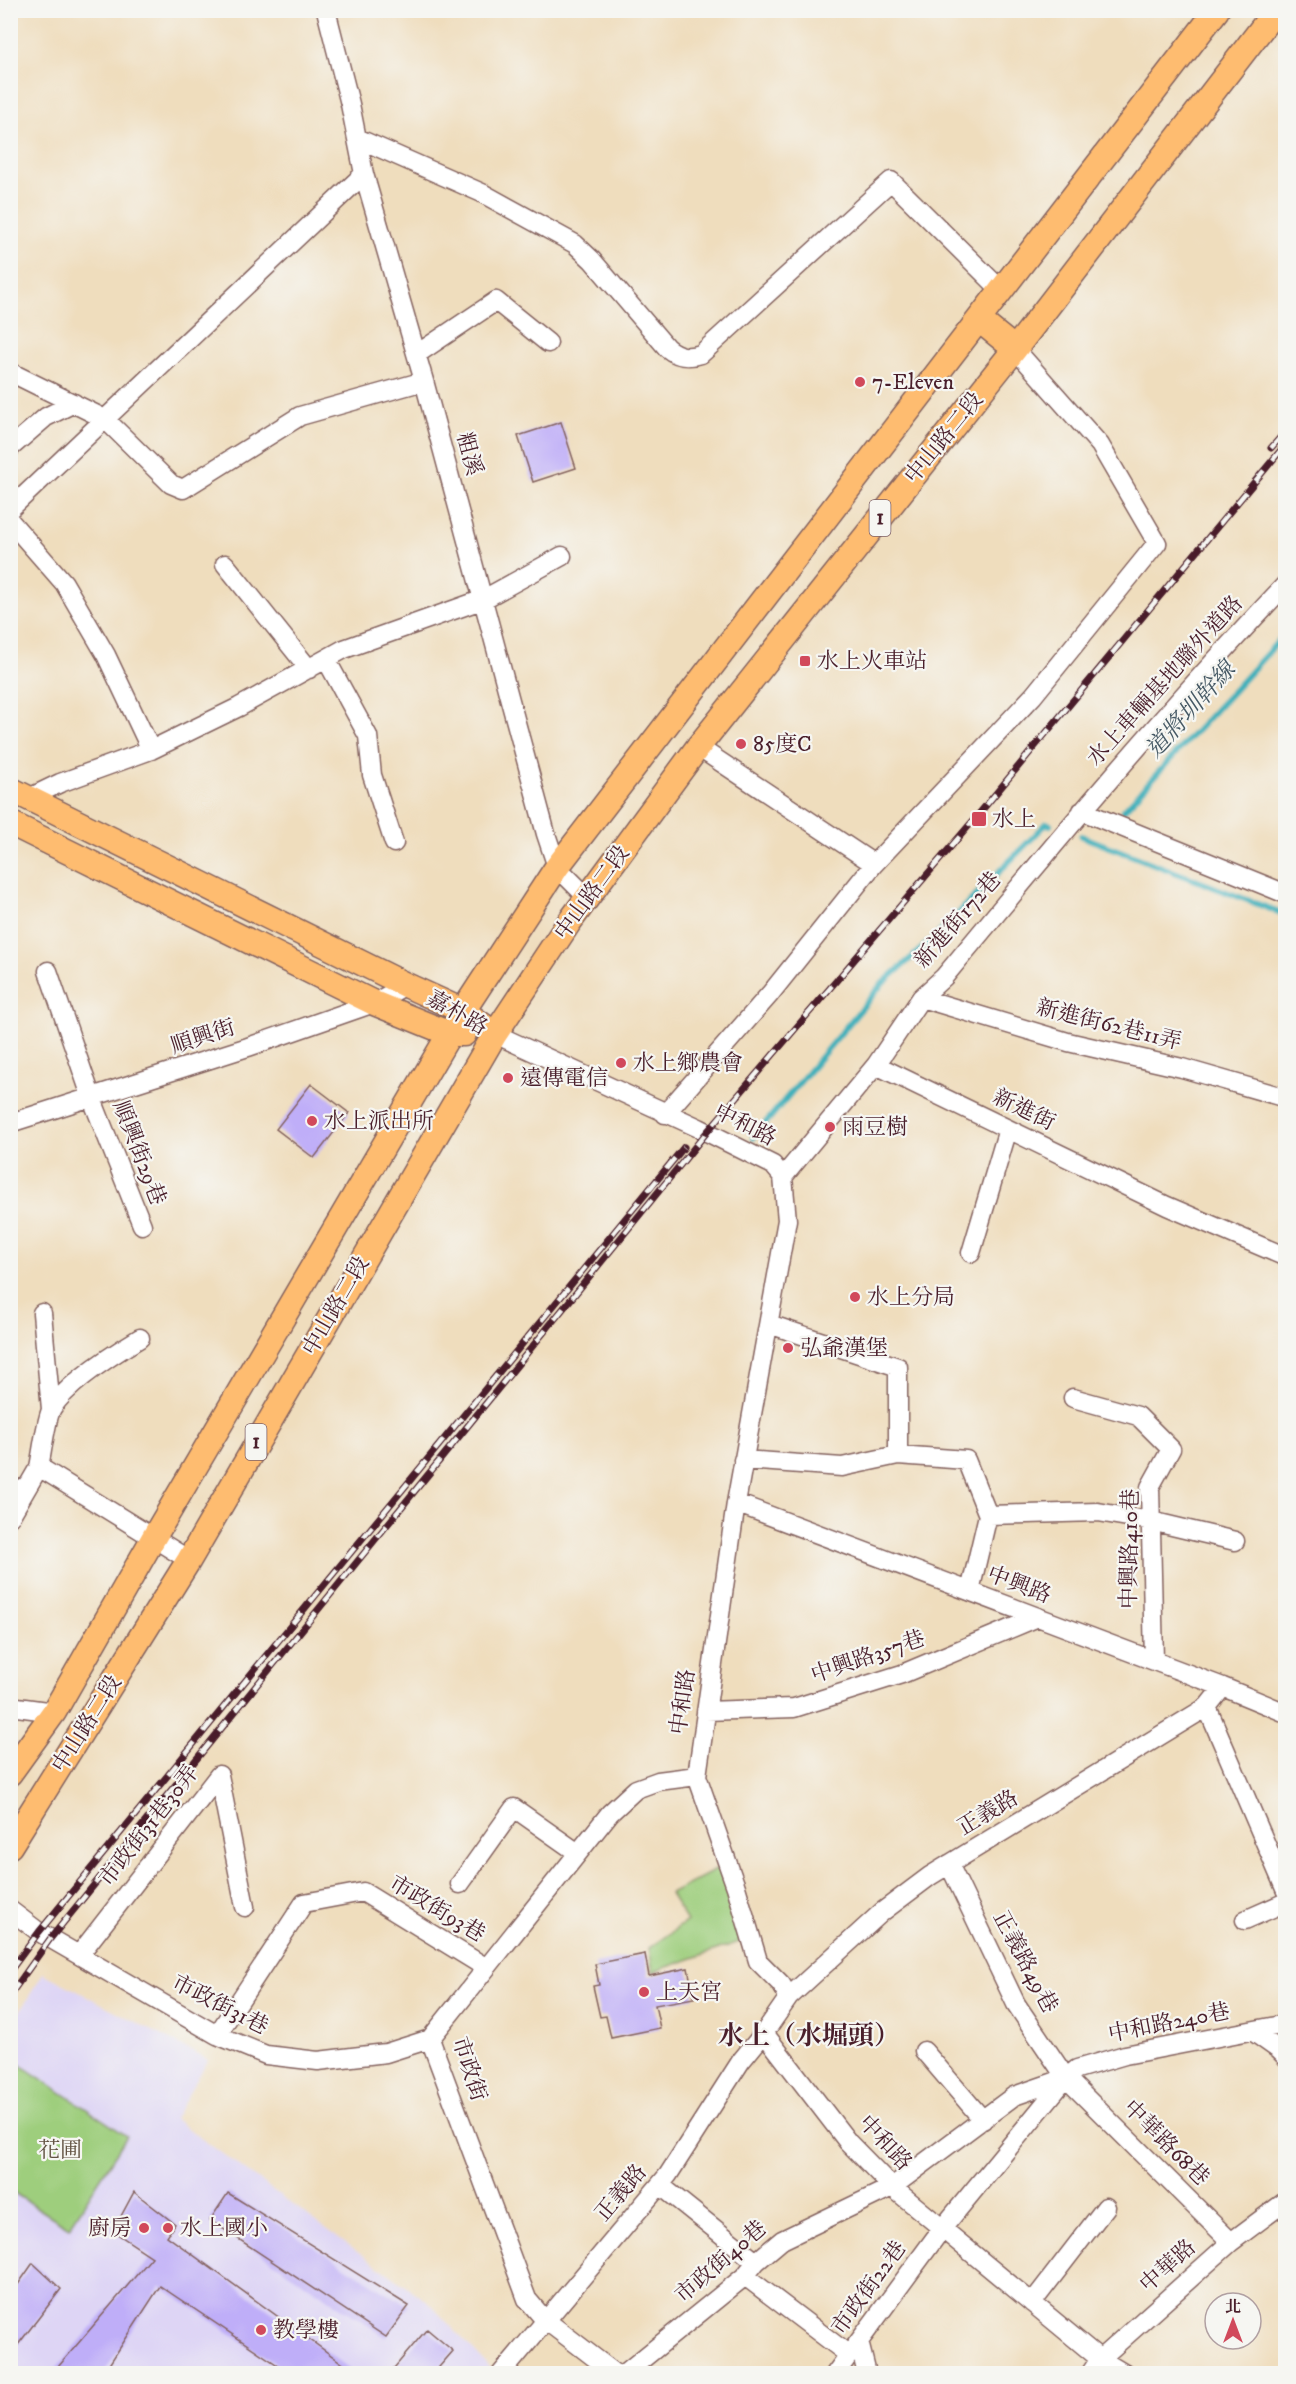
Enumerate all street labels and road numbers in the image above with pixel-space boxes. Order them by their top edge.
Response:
street label: 中山路二段 [899,387,989,489]
street label: 粗溪 [450,429,488,479]
road number: 1 [870,500,890,536]
street label: 水上車輛基地聯外道路 [1081,590,1249,772]
street label: 中山路二段 [549,841,635,945]
street label: 新進街172巷 [909,866,1007,974]
street label: 嘉朴路 [422,985,492,1041]
street label: 新進街62巷11弄 [1034,994,1184,1056]
street label: 順興街 [167,1014,239,1060]
street label: 新進街 [988,1083,1060,1137]
street label: 順興街29巷 [107,1097,171,1209]
street label: 中和路 [709,1098,781,1152]
street label: 中山路二段 [297,1252,375,1360]
road number: 1 [246,1424,266,1460]
street label: 中興路410巷 [1115,1489,1145,1609]
street label: 中興路 [983,1561,1055,1609]
street label: 中興路357巷 [807,1625,929,1689]
street label: 中和路 [665,1667,701,1737]
street label: 中山路二段 [46,1670,128,1778]
street label: 市政街31巷30弄 [93,1760,205,1892]
street label: 正義路 [953,1784,1023,1842]
street label: 市政街93巷 [384,1870,490,1948]
street label: 正義路49巷 [987,1906,1063,2018]
street label: 市政街31巷 [167,1969,273,2041]
street label: 中和路240巷 [1106,1998,1232,2048]
street label: 市政街 [446,2033,492,2105]
street label: 中華路68巷 [1117,2094,1215,2192]
street label: 中和路 [853,2110,917,2176]
street label: 正義路 [589,2159,653,2227]
street label: 市政街40巷 [670,2215,772,2309]
street label: 中華路 [1134,2234,1202,2298]
street label: 市政街22巷 [826,2236,912,2340]

